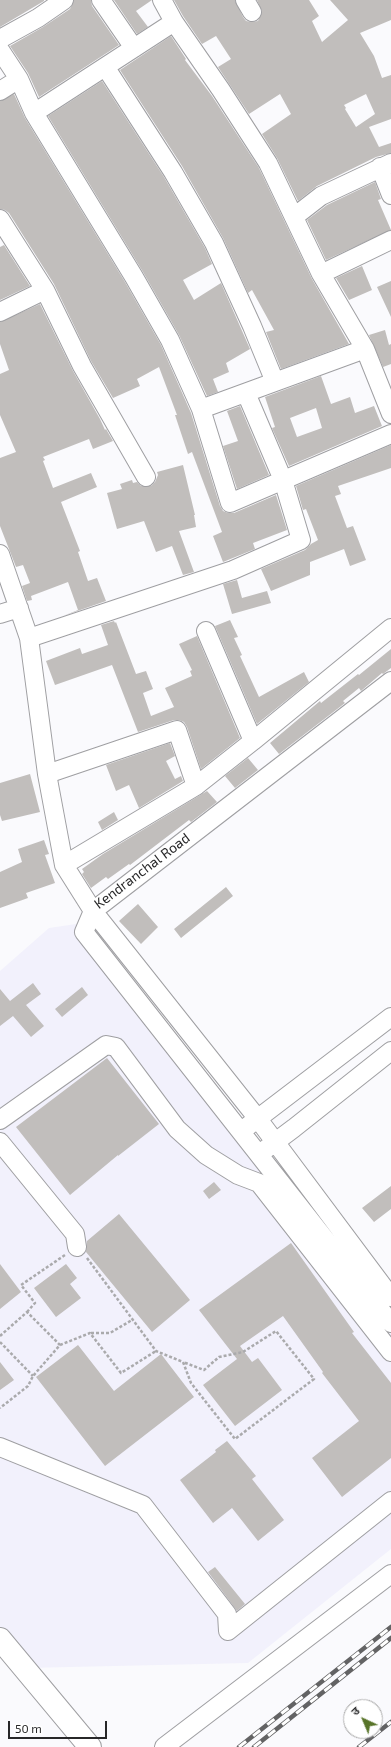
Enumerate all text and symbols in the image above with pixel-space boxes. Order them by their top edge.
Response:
street label: Kendranchal Road [91,830,193,912]
north arrow [343,1699,383,1739]
text: उ [348,1704,362,1718]
scale bar [10,1713,109,1739]
text: 50 m [15,1721,42,1735]

